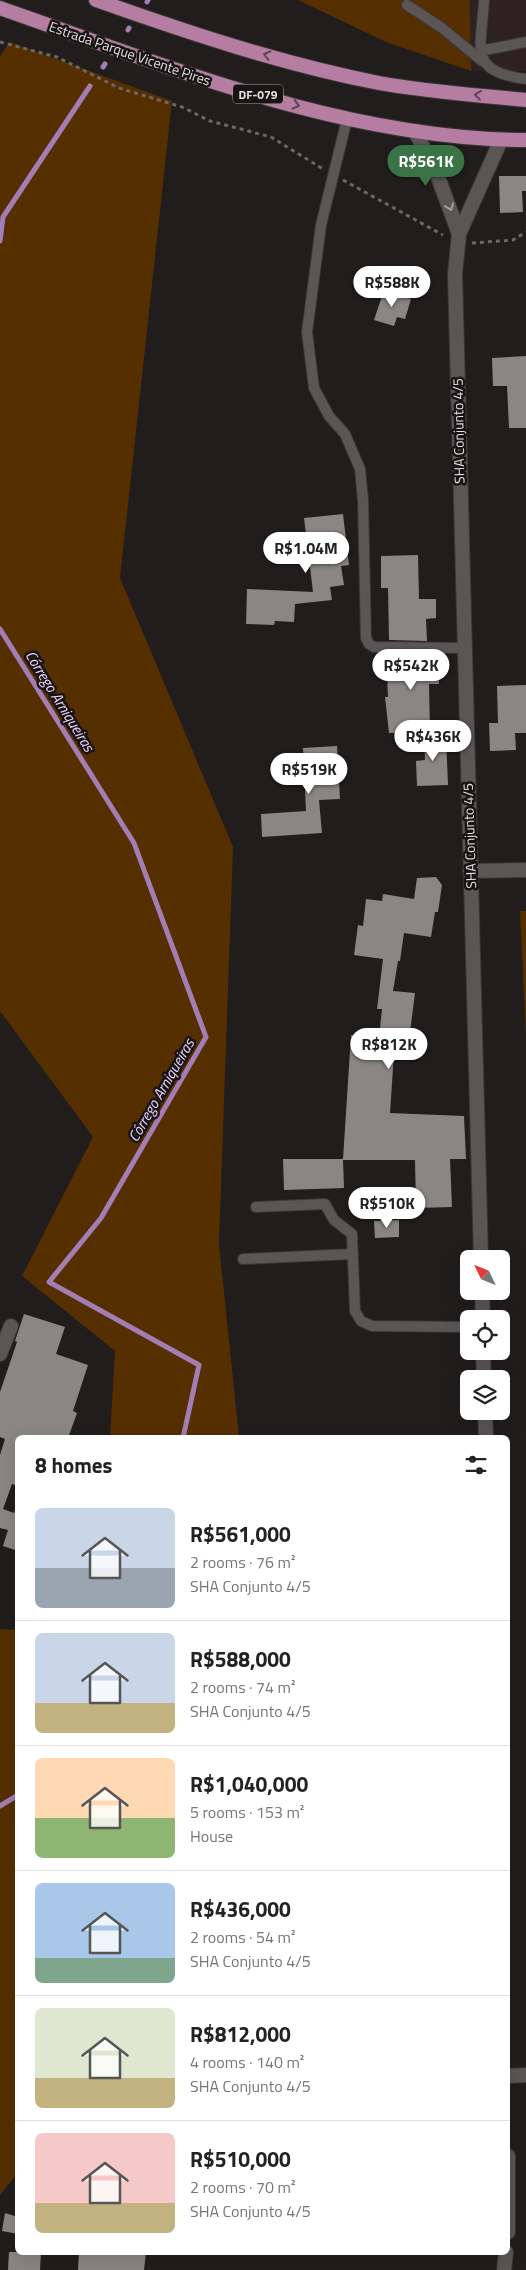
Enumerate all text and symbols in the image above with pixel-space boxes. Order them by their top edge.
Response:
street label: Estrada Parque Vicente Pires [46,15,214,91]
one-way arrow [262,50,271,61]
road number: DF-079 [233,85,283,104]
one-way arrow [473,90,481,101]
one-way arrow [291,99,299,109]
pin: R$561K [385,144,467,187]
text: R$561K [398,149,454,173]
one-way arrow [444,202,454,211]
pin: R$588K [351,266,433,308]
text: R$588K [364,270,420,294]
street label: SHA Conjunto 4/5 [447,378,469,484]
pin: R$1.04M [260,532,352,574]
text: R$1.04M [274,536,338,560]
water label: Córrego Arniqueiras [20,646,101,758]
pin: R$542K [370,648,452,691]
text: R$542K [383,653,439,677]
pin: R$436K [392,720,474,762]
text: R$436K [405,724,461,748]
pin: R$519K [268,752,350,795]
text: R$519K [281,757,337,781]
street label: SHA Conjunto 4/5 [457,783,481,889]
pin: R$812K [348,1028,430,1070]
text: R$812K [361,1032,417,1056]
water label: Córrego Arniqueiras [122,1033,201,1146]
pin: R$510K [346,1186,428,1229]
text: R$510K [359,1191,415,1215]
north arrow [460,1250,510,1300]
map controls [460,1250,510,1420]
button: locate [460,1310,510,1360]
button: layers [460,1370,510,1420]
text: 8 homes [35,1449,112,1481]
icon: filters [462,1451,490,1479]
text: R$561,000 [190,1518,291,1550]
icon: home [75,1528,135,1588]
text: 2 rooms · 76 m² [190,1550,295,1574]
text: SHA Conjunto 4/5 [190,1574,311,1598]
text: R$588,000 [190,1643,291,1675]
icon: home [75,1653,135,1713]
text: 2 rooms · 74 m² [190,1675,295,1699]
text: SHA Conjunto 4/5 [190,1699,311,1723]
text: R$1,040,000 [190,1768,308,1800]
icon: home [75,1778,135,1838]
text: 5 rooms · 153 m² [190,1800,304,1824]
text: House [190,1824,233,1848]
text: R$436,000 [190,1893,291,1925]
icon: home [75,1903,135,1963]
text: 2 rooms · 54 m² [190,1925,295,1949]
text: SHA Conjunto 4/5 [190,1949,311,1973]
text: R$812,000 [190,2018,291,2050]
icon: home [75,2028,135,2088]
text: 4 rooms · 140 m² [190,2050,304,2074]
text: SHA Conjunto 4/5 [190,2074,311,2098]
text: R$510,000 [190,2143,291,2175]
icon: home [75,2153,135,2213]
text: 2 rooms · 70 m² [190,2175,295,2199]
text: SHA Conjunto 4/5 [190,2199,311,2223]

